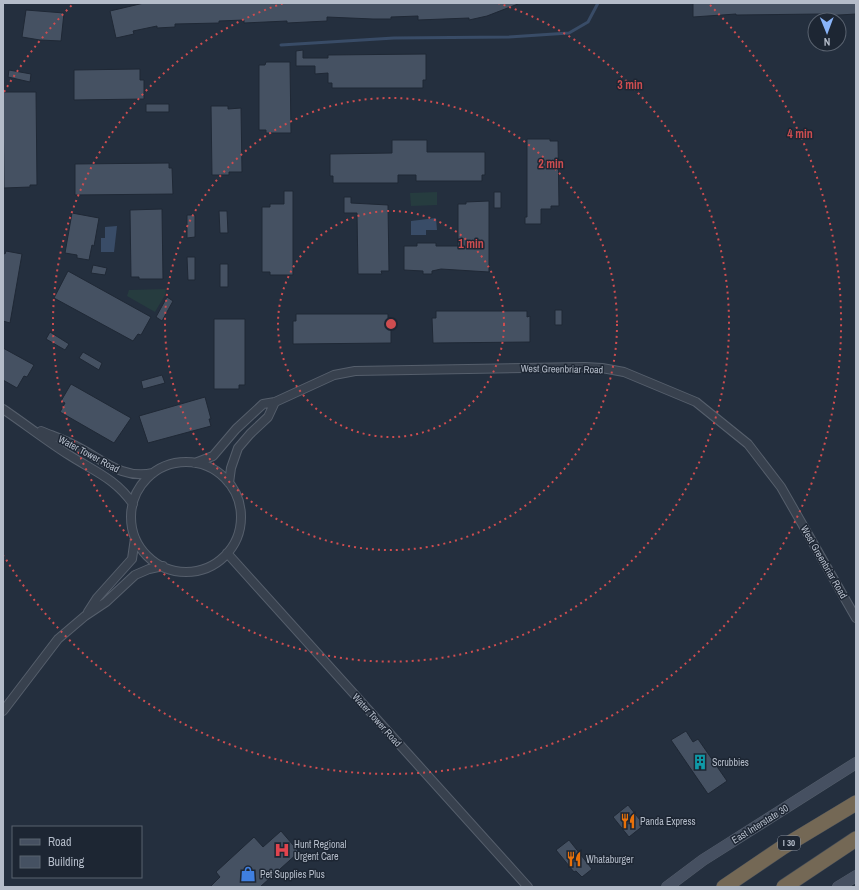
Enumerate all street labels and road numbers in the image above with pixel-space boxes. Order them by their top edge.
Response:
street label: West Greenbriar Road [521,362,603,376]
street label: Water Tower Road [56,432,122,476]
street label: West Greenbriar Road [798,523,850,601]
street label: Water Tower Road [350,691,404,749]
street label: East Interstate 30 [729,801,791,847]
road number: I 30 [778,836,800,850]

